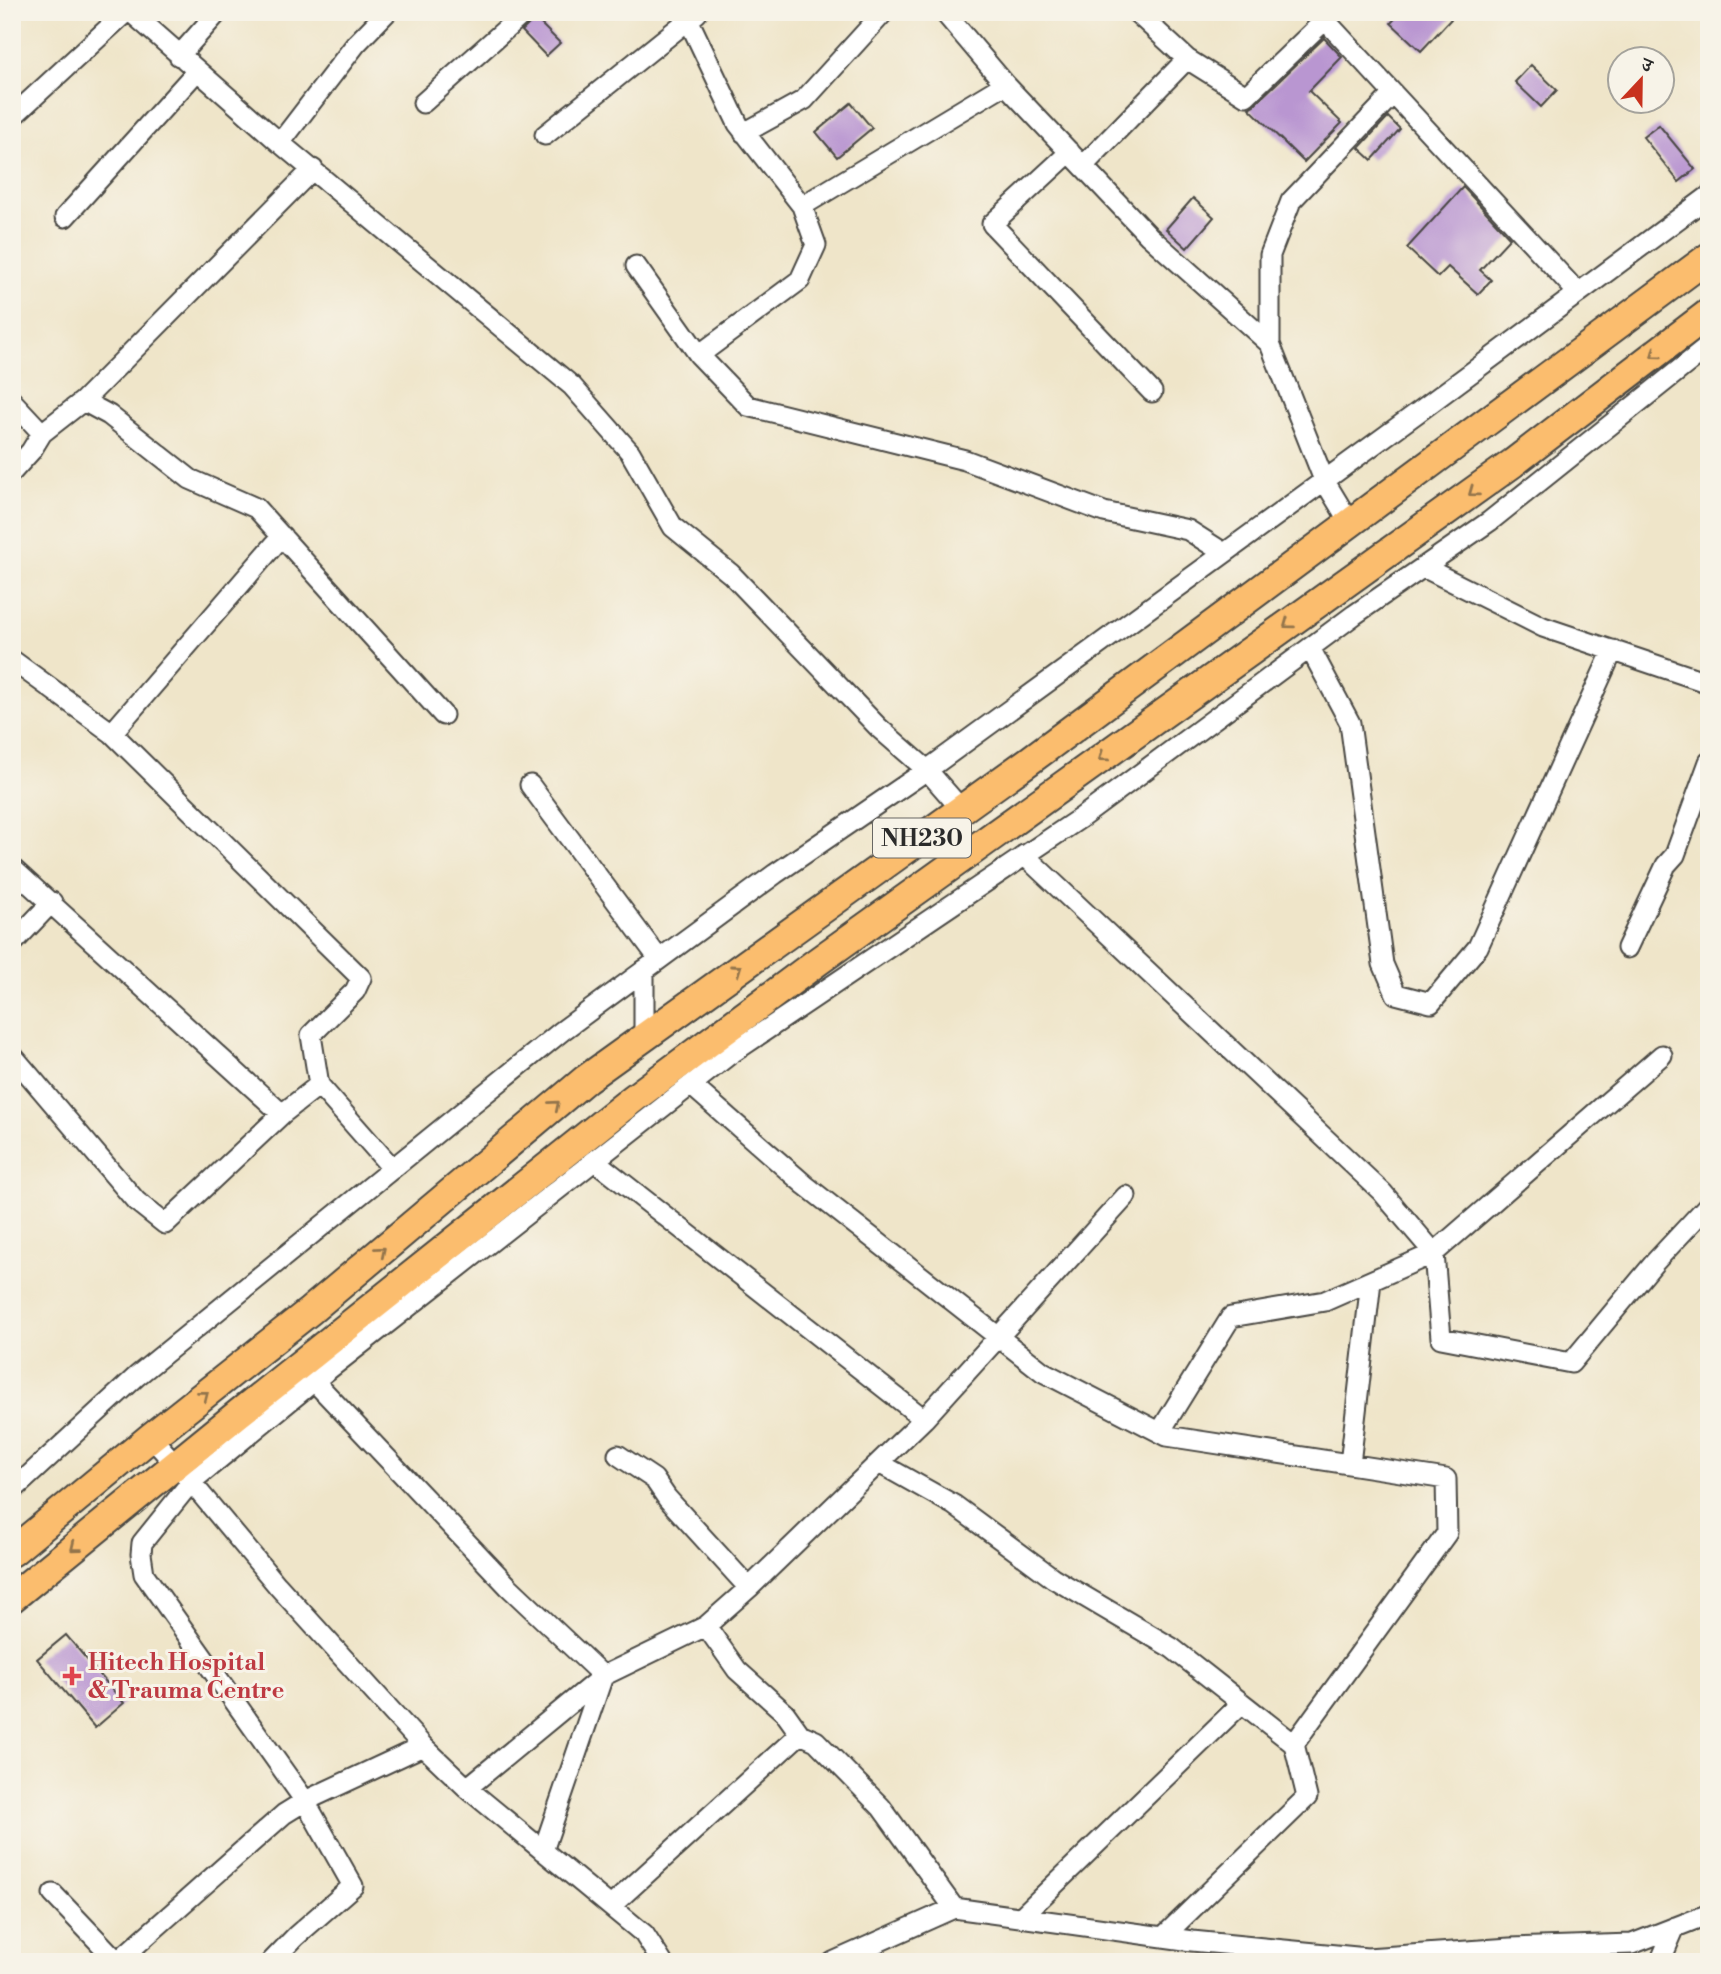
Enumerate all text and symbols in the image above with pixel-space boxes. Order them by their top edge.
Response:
north arrow [1606,46,1676,116]
text: उ [1636,51,1657,79]
one-way arrow [1650,346,1662,359]
one-way arrow [1468,483,1481,496]
one-way arrow [1283,616,1296,628]
one-way arrow [1098,749,1111,761]
road number: NH230 [873,818,971,858]
one-way arrow [729,965,742,977]
one-way arrow [547,1101,560,1113]
one-way arrow [373,1247,385,1260]
one-way arrow [197,1390,209,1403]
one-way arrow [70,1539,83,1551]
place label: Hitech Hospital & Trauma Centre [88,1648,285,1706]
marker: Hitech Hospital & Trauma Centre [62,1666,82,1686]

